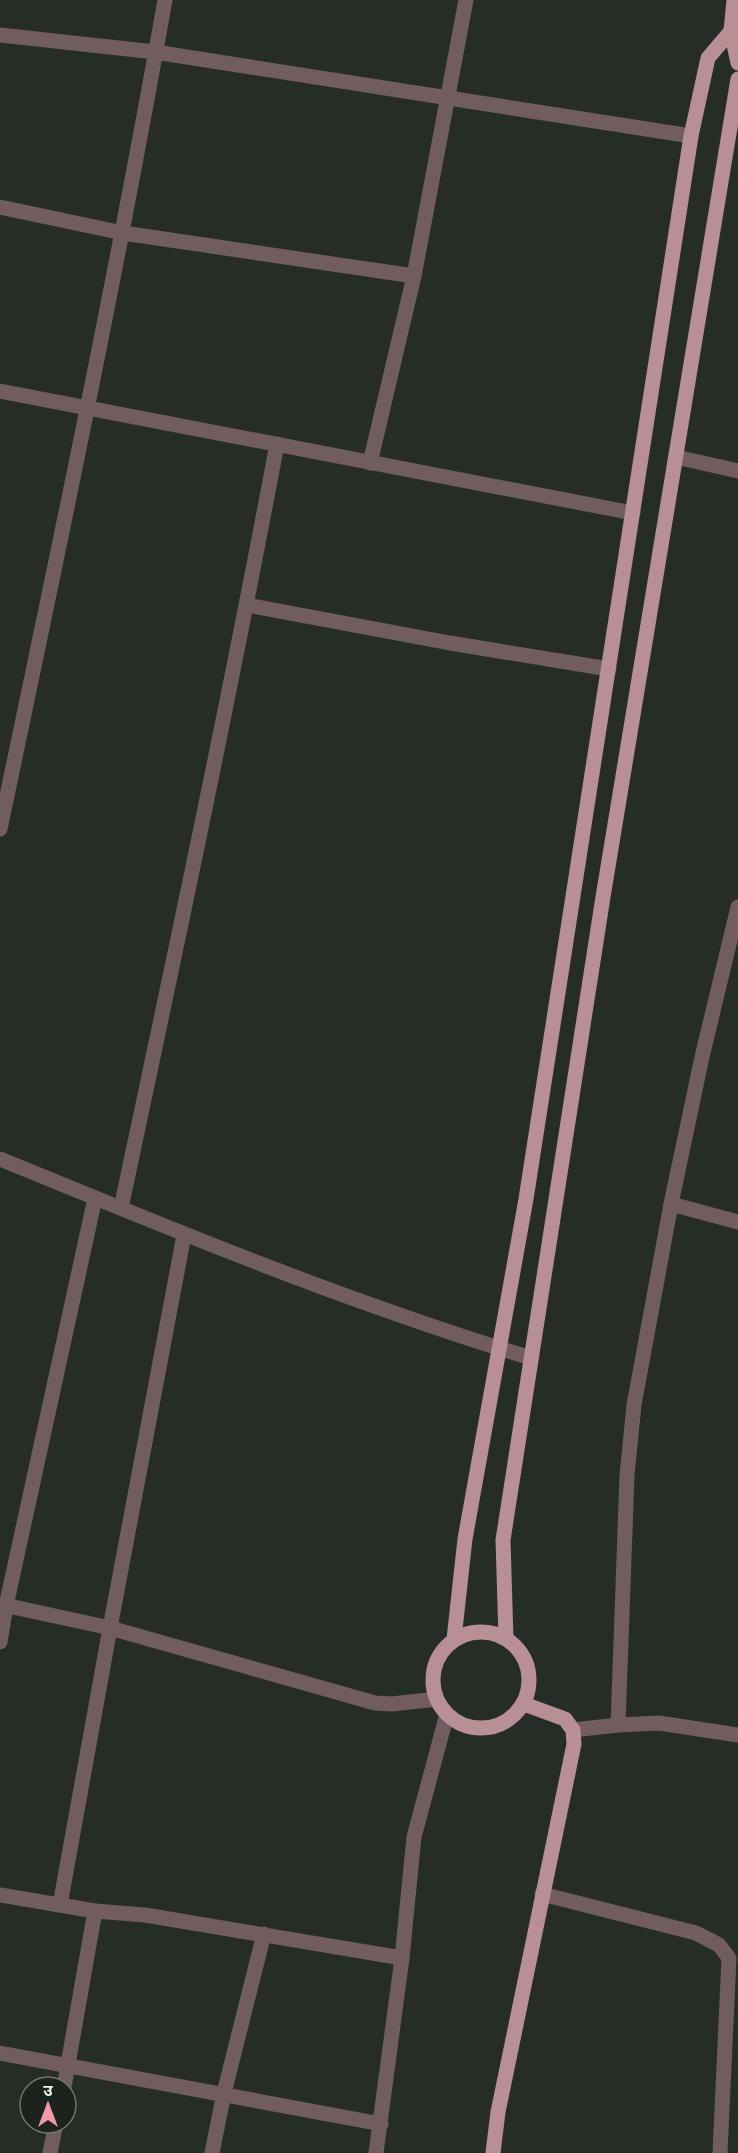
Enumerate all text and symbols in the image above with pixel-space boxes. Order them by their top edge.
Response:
north arrow [18,2075,78,2135]
text: उ [43,2081,53,2101]

